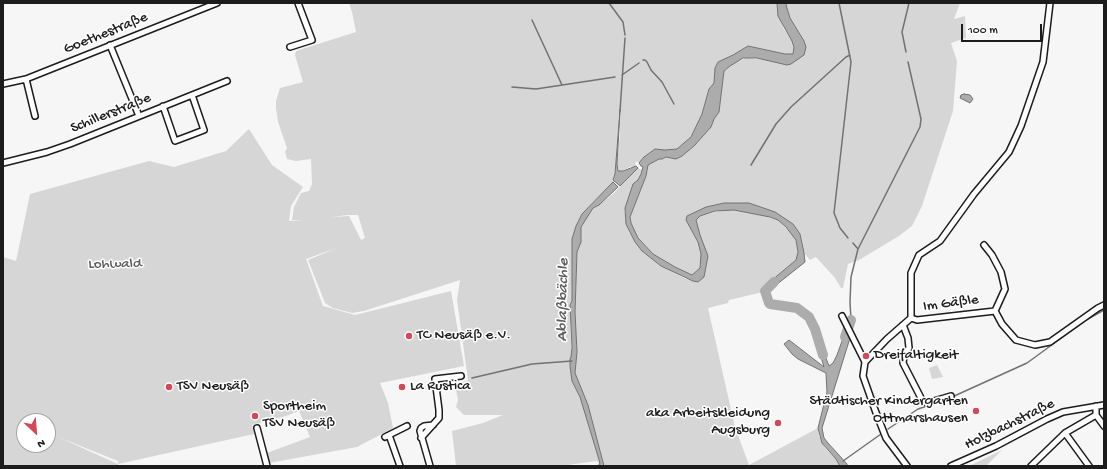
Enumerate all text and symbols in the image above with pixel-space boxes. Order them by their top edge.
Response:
street label: Goethestraße [61,9,151,59]
scale bar [963,16,1044,42]
text: 100 m [968,24,998,38]
street label: Schillerstraße [68,90,154,138]
park label: Lohwald [88,256,142,274]
water label: Ablaßbächle [554,258,574,342]
street label: Im Gäßle [922,292,980,316]
place label: TC Neusäß e.V. [417,327,511,345]
marker: TC Neusäß e.V. [404,331,414,341]
place label: Dreifaltigkeit [874,347,958,365]
marker: Dreifaltigkeit [861,351,871,361]
place label: TSV Neusäß [177,378,249,396]
place label: La Rustica [410,378,471,396]
marker: TSV Neusäß [164,382,174,392]
marker: La Rustica [397,382,407,392]
place label: Städtischer Kindergarten Ottmarshausen [810,393,968,428]
street label: Holzbachstraße [962,395,1058,455]
place label: Sportheim TSV Neusäß [263,398,335,433]
place label: aka Arbeitskleidung Augsburg [646,405,770,440]
marker: Städtischer Kindergarten Ottmarshausen [971,406,981,416]
marker: Sportheim TSV Neusäß [250,411,260,421]
north arrow [16,413,56,453]
marker: aka Arbeitskleidung Augsburg [773,418,783,428]
text: N [35,436,47,450]

